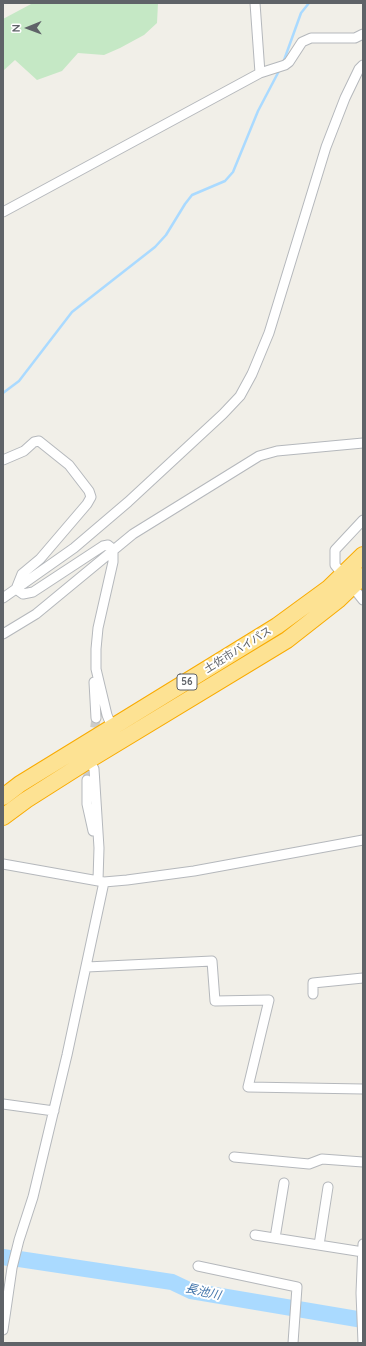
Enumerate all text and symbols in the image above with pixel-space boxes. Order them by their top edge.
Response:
north arrow [8,8,48,48]
text: N [9,24,23,32]
street label: 土佐市バイパス [202,624,274,676]
road number: 56 [177,674,197,690]
water label: 長池川 [184,1281,222,1303]

